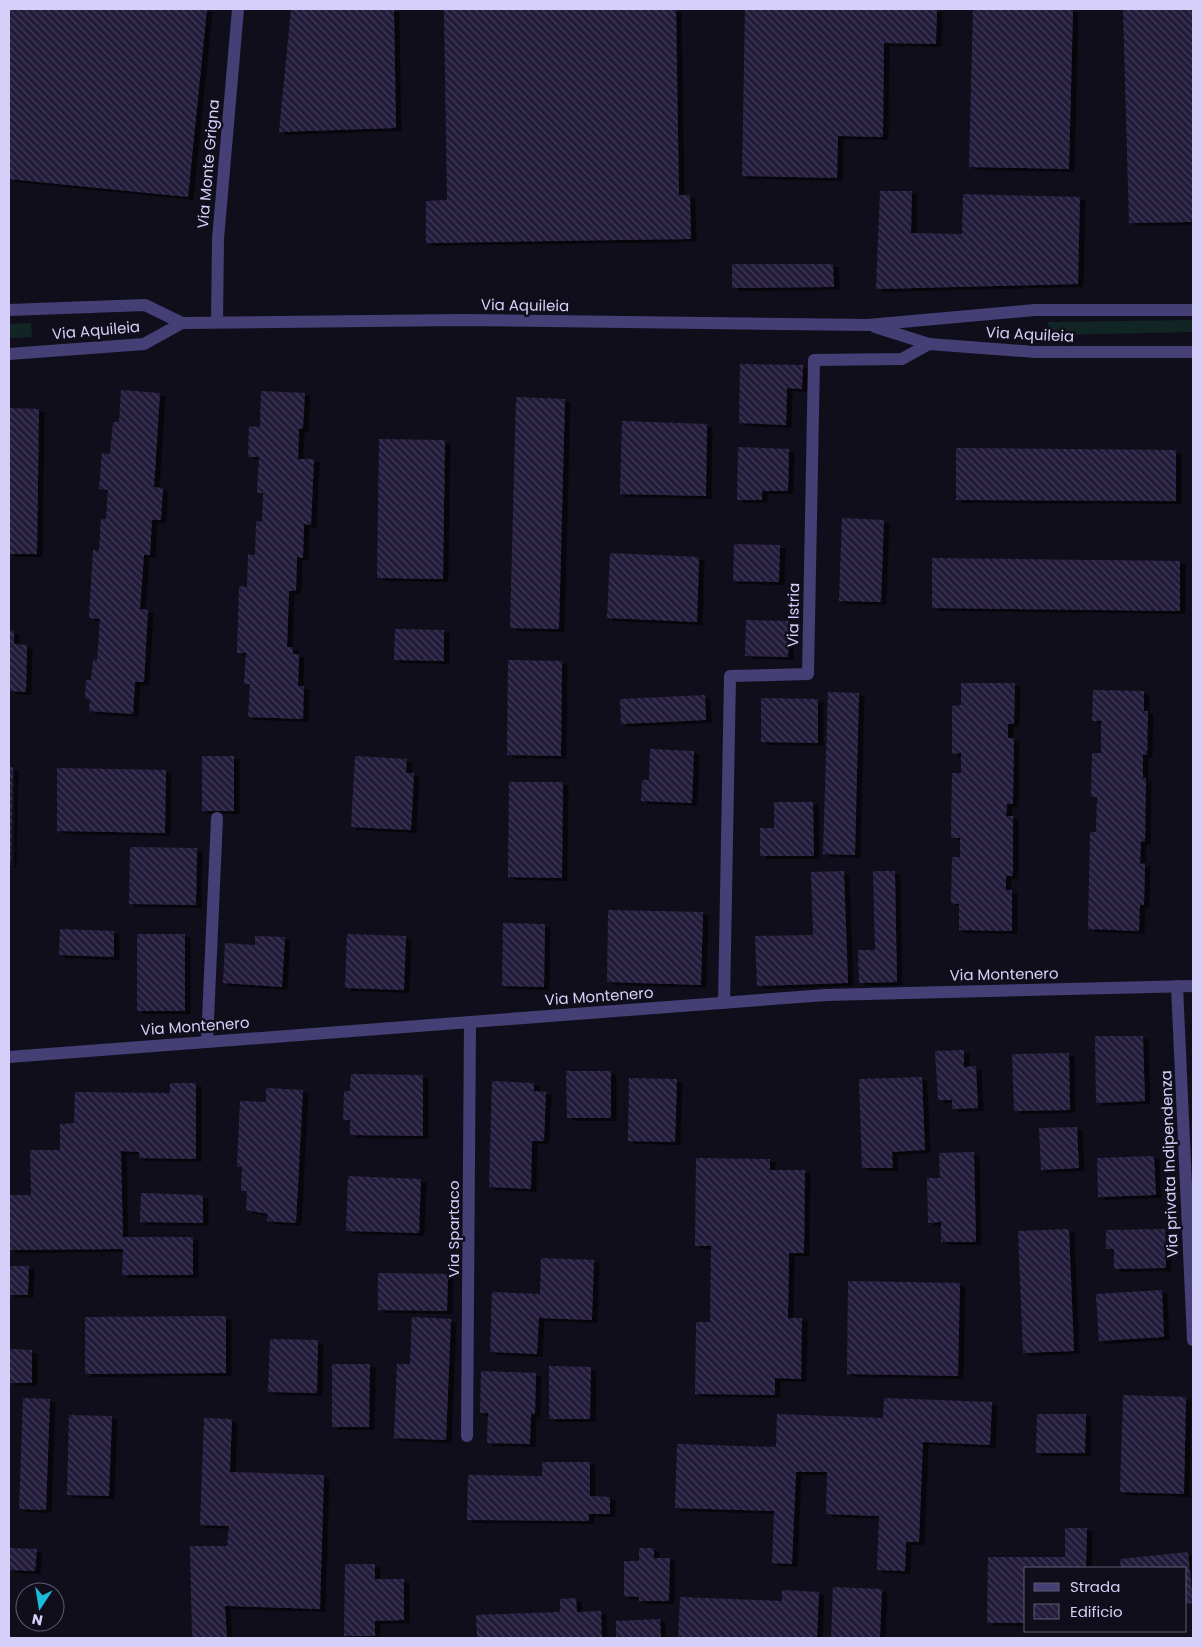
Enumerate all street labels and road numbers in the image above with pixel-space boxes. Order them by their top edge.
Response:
street label: Via Monte Grigna [192,98,224,230]
street label: Via Aquileia [481,294,569,316]
street label: Via Aquileia [51,316,141,344]
street label: Via Aquileia [985,321,1075,347]
street label: Via Istria [782,583,804,647]
street label: Via Montenero [949,963,1059,985]
street label: Via Montenero [544,982,654,1010]
street label: Via Montenero [140,1012,250,1040]
street label: Via privata Indipendenza [1155,1070,1183,1258]
street label: Via Spartaco [443,1181,464,1277]

